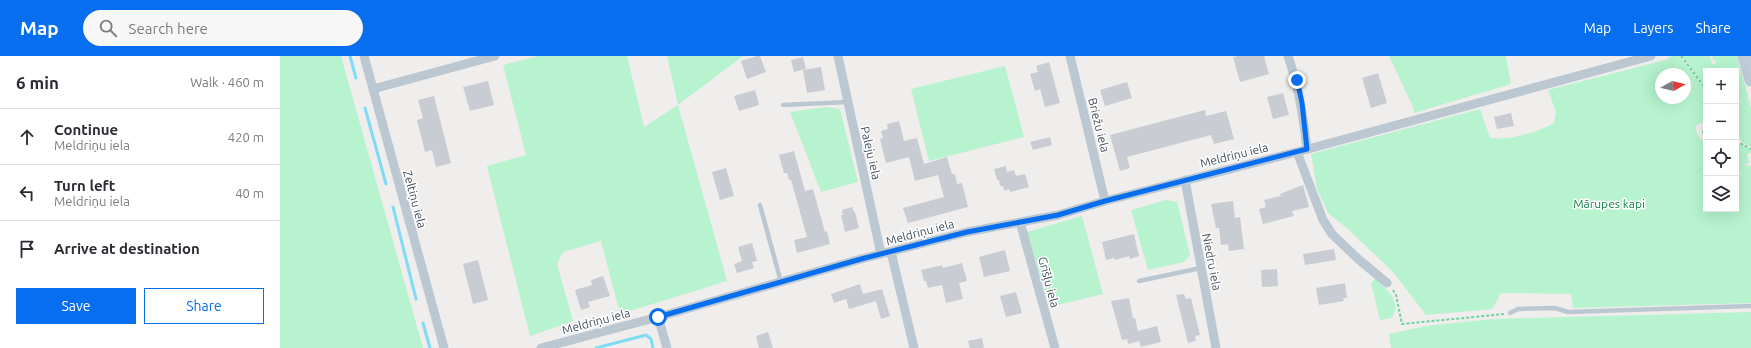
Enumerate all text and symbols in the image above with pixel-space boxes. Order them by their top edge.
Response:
search box [83,10,363,46]
text: Map [20,17,59,39]
icon: search [97,17,119,39]
text: Search here [129,20,208,37]
text: Map [1584,20,1611,36]
text: Layers [1633,20,1673,36]
text: Share [1695,20,1731,36]
north arrow [1655,68,1691,104]
map controls [1703,68,1739,212]
button: + [1703,68,1739,104]
route end [1288,71,1306,89]
text: 6 min [16,73,59,92]
text: Walk · 460 m [190,75,264,89]
street label: Briežu iela [1086,96,1112,154]
button: − [1703,104,1739,140]
text: Continue [54,121,118,138]
street label: Paleju iela [859,125,883,181]
icon: ahead [16,126,38,148]
text: 420 m [228,130,264,144]
text: Meldriņu iela [54,138,130,152]
street label: Meldriņu iela [1198,140,1270,170]
button: locate [1703,140,1739,176]
street label: Zeltiņu iela [401,169,429,229]
button: layers [1703,176,1739,212]
text: Turn left [54,177,115,194]
icon: left [16,182,38,204]
text: 40 m [235,186,264,200]
text: Meldriņu iela [54,194,130,208]
park label: Mārupes kapi [1573,197,1645,210]
street label: Meldriņu iela [885,217,955,247]
street label: Niedru iela [1200,232,1224,292]
icon: arrive [16,238,38,260]
text: Arrive at destination [54,240,200,257]
street label: Grīšļu iela [1036,255,1062,309]
button: Save [16,288,136,324]
button: Share [144,288,264,324]
street label: Meldriņu iela [561,306,631,336]
route start [649,308,667,326]

